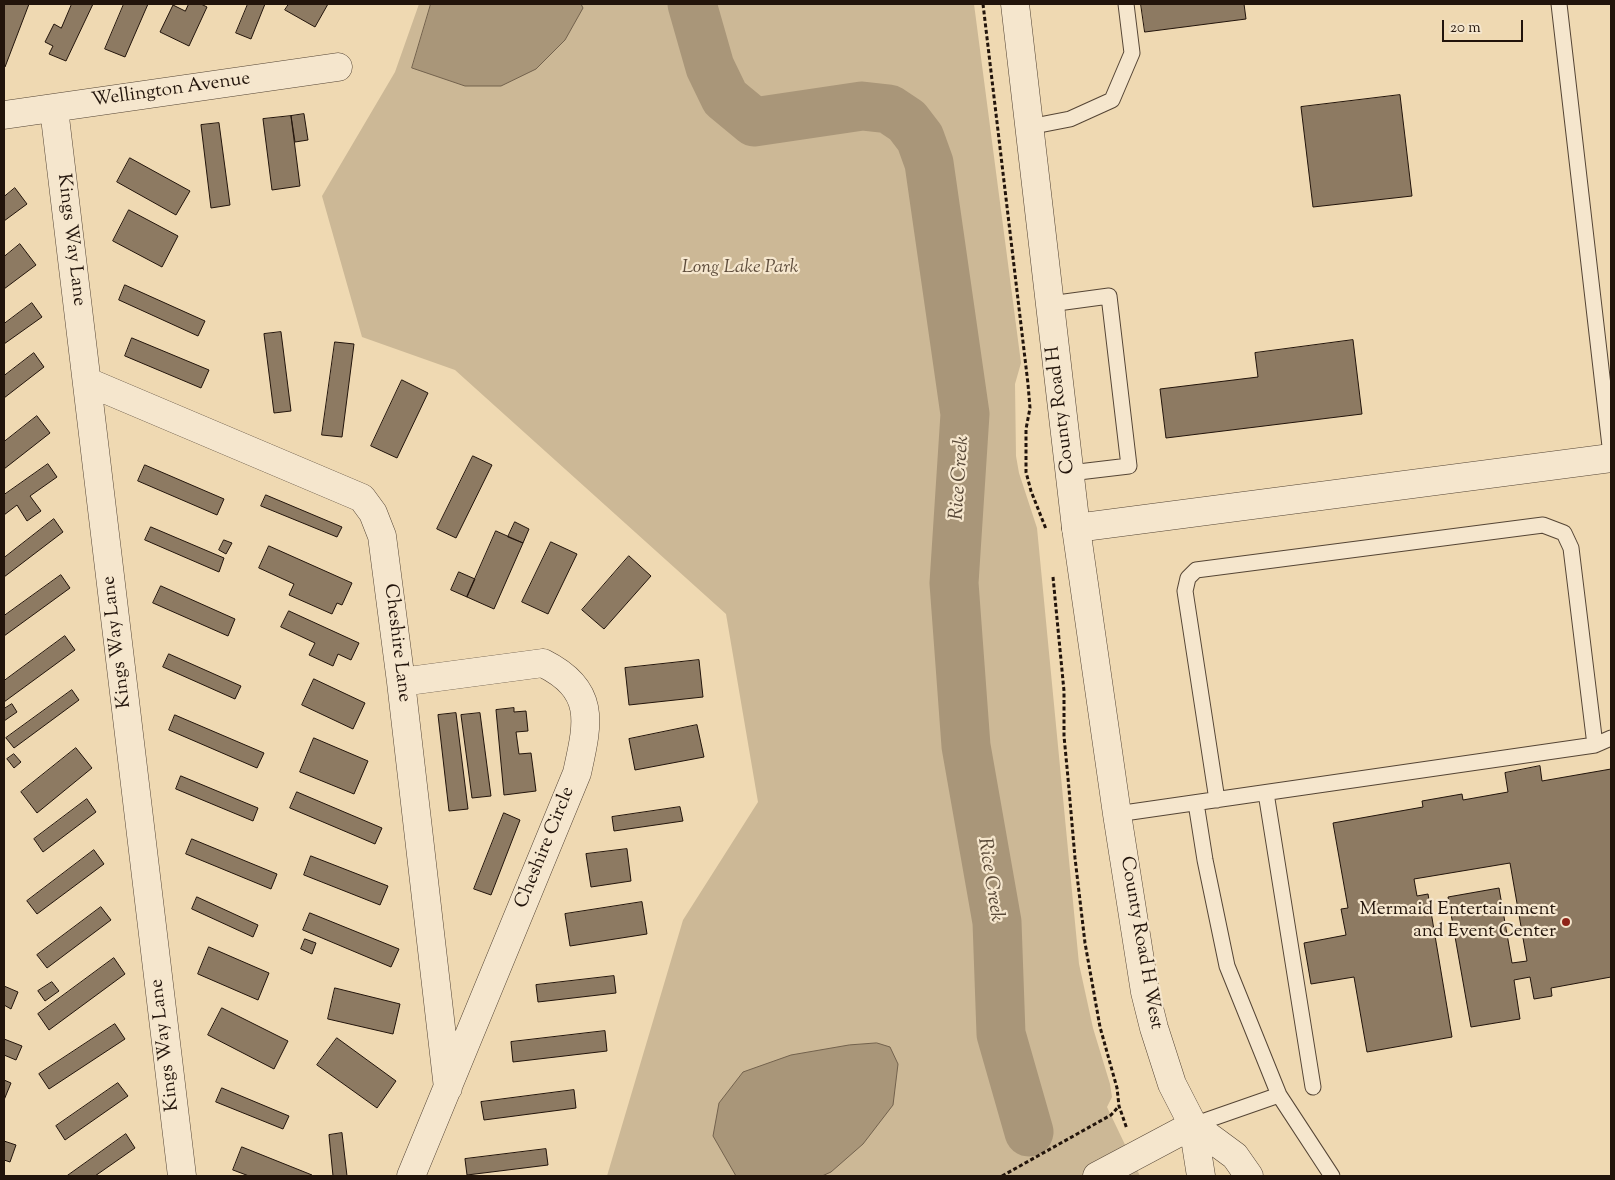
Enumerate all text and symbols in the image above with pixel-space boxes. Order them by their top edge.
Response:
scale bar [1445,10,1526,42]
text: 20 m [1450,18,1481,39]
street label: Wellington Avenue [90,69,252,113]
street label: Kings Way Lane [51,173,89,307]
park label: Long Lake Park [682,258,798,280]
street label: County Road H [1043,345,1081,475]
water label: Rice Creek [946,435,976,521]
street label: Kings Way Lane [99,575,137,709]
street label: Cheshire Lane [377,582,415,704]
street label: Cheshire Circle [511,784,581,912]
water label: Rice Creek [971,836,1007,924]
street label: County Road H West [1114,855,1166,1031]
place label: Mermaid Entertainment and Event Center [1360,900,1556,944]
marker: Mermaid Entertainment and Event Center [1560,916,1572,928]
street label: Kings Way Lane [147,978,185,1112]

